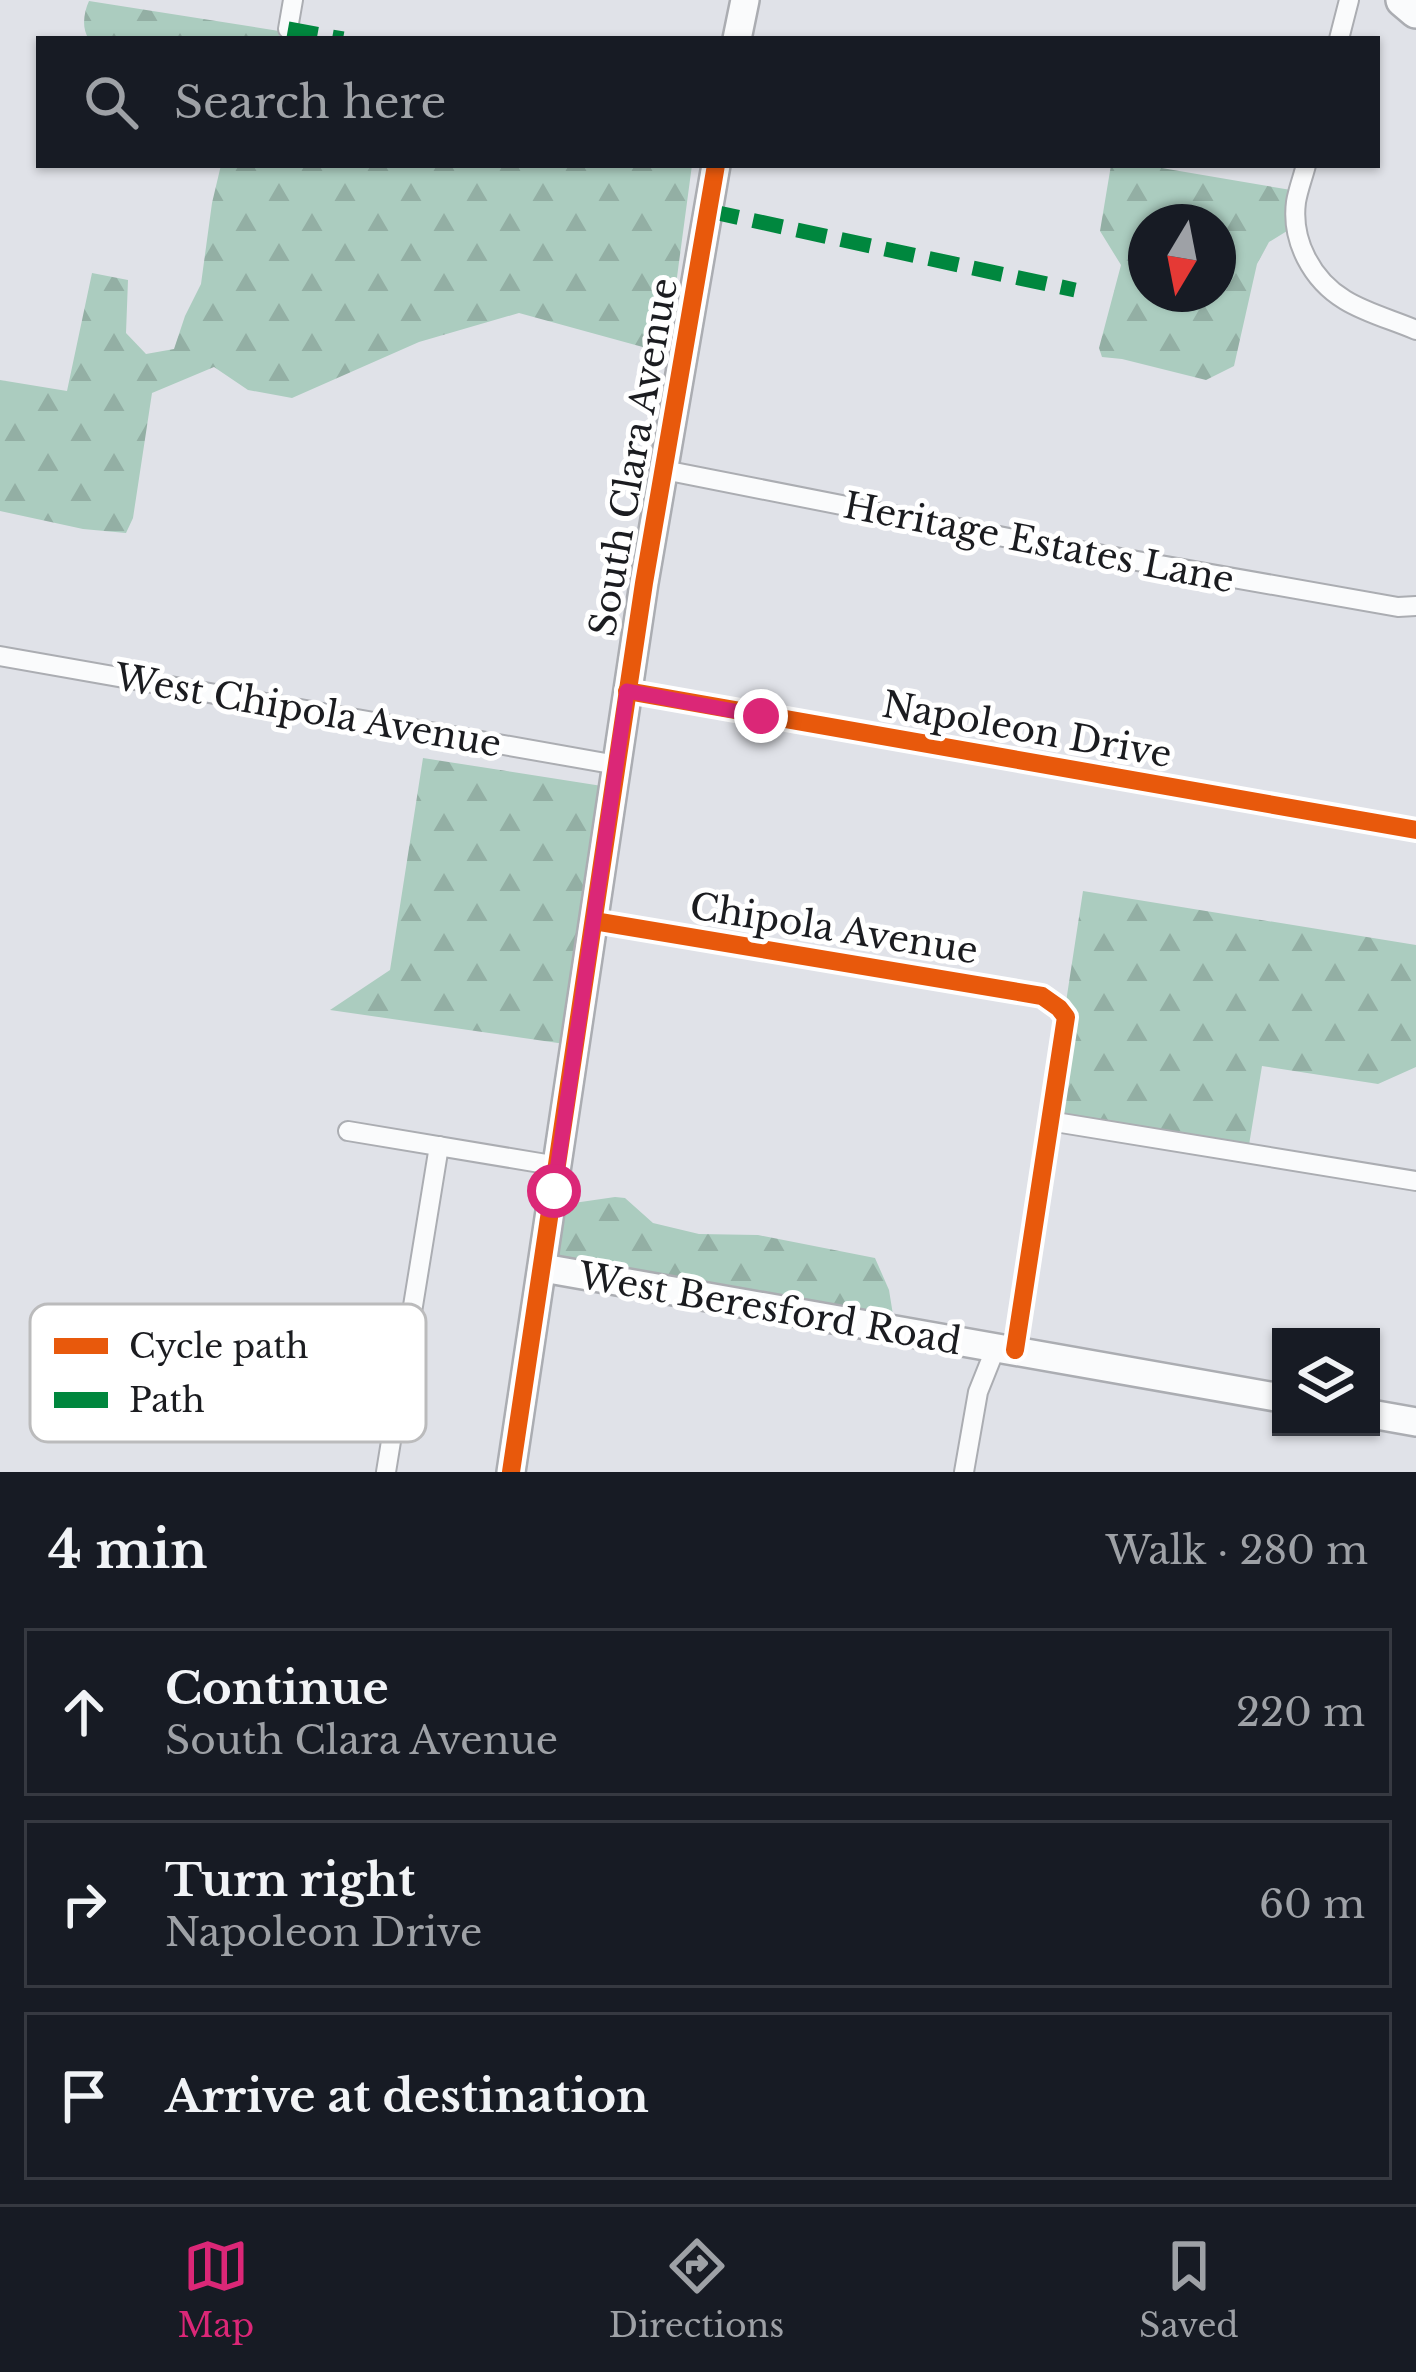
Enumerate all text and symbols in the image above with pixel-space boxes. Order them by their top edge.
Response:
search box [36,36,1380,168]
icon: search [78,69,144,135]
text: Search here [174,74,446,130]
north arrow [1128,204,1236,312]
street label: South Clara Avenue [580,275,687,640]
street label: Heritage Estates Lane [840,483,1238,602]
street label: West Chipola Avenue [110,654,505,767]
street label: Napoleon Drive [879,682,1175,777]
route end [734,689,788,743]
street label: Chipola Avenue [687,883,981,973]
route start [527,1164,581,1218]
street label: West Beresford Road [574,1253,965,1364]
legend [30,1304,426,1442]
text: Cycle path [129,1326,309,1367]
map controls [1272,1328,1380,1436]
button: layers [1272,1328,1380,1436]
text: Path [129,1380,205,1421]
text: 4 min [48,1519,207,1582]
text: Walk · 280 m [1106,1526,1368,1575]
text: Continue [165,1660,389,1716]
icon: ahead [51,1679,117,1745]
text: 220 m [1236,1688,1365,1737]
text: South Clara Avenue [165,1716,558,1765]
text: Turn right [165,1852,415,1908]
icon: right [51,1871,117,1937]
text: 60 m [1259,1880,1365,1929]
text: Napoleon Drive [165,1908,482,1957]
icon: arrive [51,2063,117,2129]
text: Arrive at destination [165,2068,649,2124]
tab: Map [177,2233,254,2346]
tab: Directions [609,2233,784,2346]
tab: Saved [1139,2233,1239,2346]

